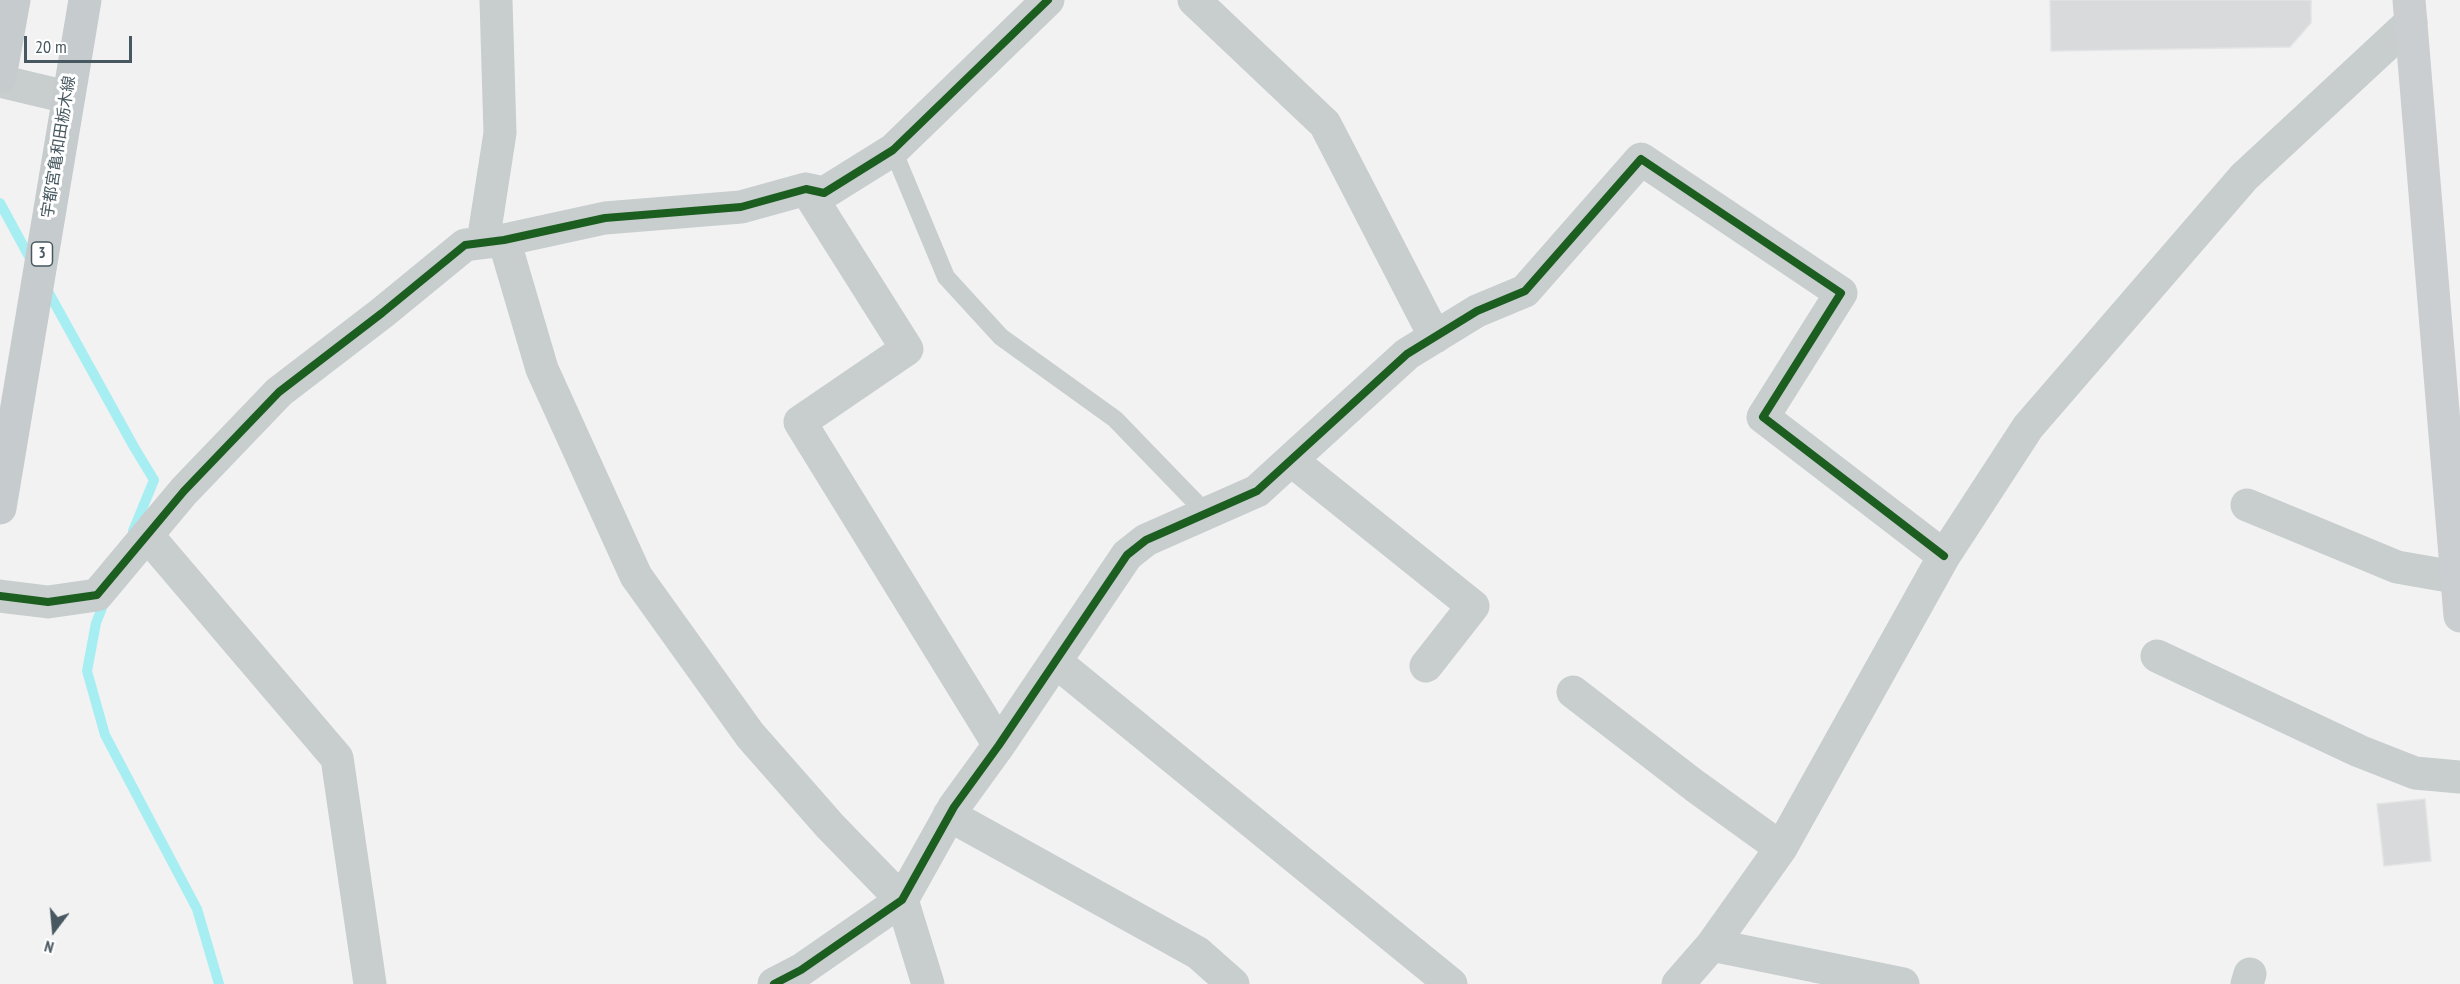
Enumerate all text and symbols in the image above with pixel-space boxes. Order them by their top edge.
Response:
scale bar [27,24,135,62]
text: 20 m [35,35,67,58]
street label: 宇都宮亀和田栃木線 [38,74,80,220]
road number: 3 [32,242,52,266]
north arrow [24,900,84,960]
text: N [42,937,56,958]

